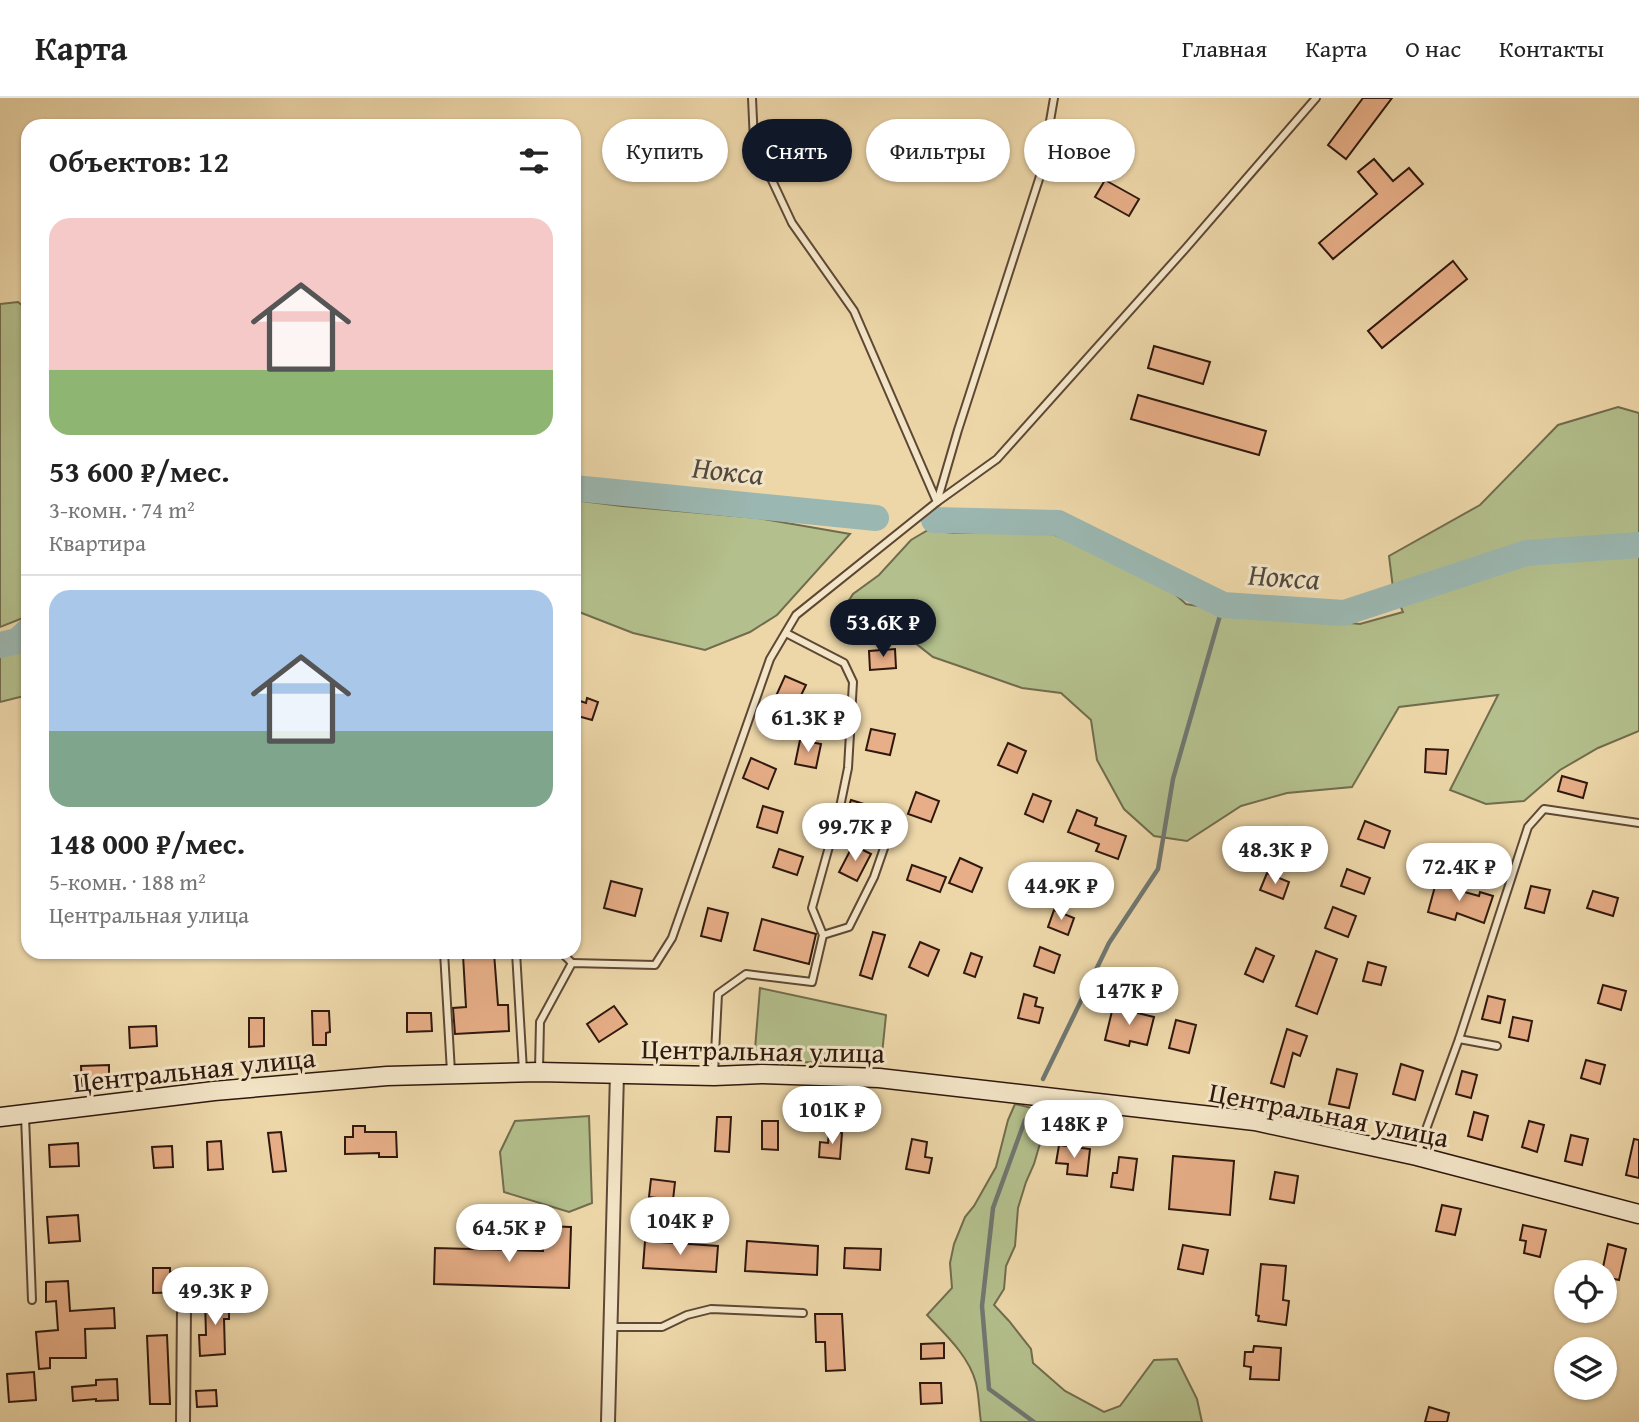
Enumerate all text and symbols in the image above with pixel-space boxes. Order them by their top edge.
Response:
text: Карта [35,24,127,72]
text: Главная [1182,31,1267,66]
text: Карта [1305,31,1367,66]
text: О нас [1405,31,1461,66]
text: Контакты [1499,31,1604,66]
chip: Купить [602,119,728,182]
chip: Снять [742,119,852,182]
chip: Фильтры [866,119,1010,182]
chip: Новое [1024,119,1135,182]
text: Объектов: 12 [49,139,229,183]
icon: filters [515,142,553,180]
icon: home [238,264,364,390]
water label: Нокса [690,444,766,496]
text: 53 600 ₽/мес. [49,449,230,493]
text: 3-комн. · 74 m² [49,493,195,526]
text: Квартира [49,526,146,559]
water label: Нокса [1247,552,1321,600]
pin: 53.6K ₽ [818,600,948,659]
text: 53.6K ₽ [846,605,920,638]
icon: home [238,636,364,762]
pin: 61.3K ₽ [743,694,873,754]
text: 61.3K ₽ [771,700,845,733]
pin: 99.7K ₽ [790,804,920,863]
text: 99.7K ₽ [818,809,892,842]
text: 148 000 ₽/мес. [49,821,245,865]
pin: 48.3K ₽ [1210,826,1340,886]
text: 48.3K ₽ [1238,832,1312,865]
pin: 72.4K ₽ [1394,844,1524,903]
text: 72.4K ₽ [1422,849,1496,882]
pin: 44.9K ₽ [996,862,1126,922]
text: 5-комн. · 188 m² [49,865,206,898]
text: 44.9K ₽ [1024,868,1098,901]
text: Центральная улица [49,898,249,931]
pin: 147K ₽ [1072,968,1186,1027]
text: 147K ₽ [1095,973,1163,1006]
street label: Центральная улица [641,1027,886,1073]
street label: Центральная улица [71,1036,318,1102]
street label: Центральная улица [1206,1071,1453,1157]
pin: 101K ₽ [775,1086,889,1146]
text: 101K ₽ [798,1092,866,1125]
pin: 148K ₽ [1017,1100,1131,1160]
text: 148K ₽ [1040,1106,1108,1139]
pin: 104K ₽ [623,1198,737,1257]
text: 104K ₽ [646,1203,714,1236]
pin: 64.5K ₽ [444,1204,574,1264]
text: 64.5K ₽ [472,1210,546,1243]
map controls [1554,1260,1617,1400]
button: locate [1554,1260,1617,1323]
pin: 49.3K ₽ [150,1268,280,1327]
text: 49.3K ₽ [178,1273,252,1306]
button: layers [1554,1337,1617,1400]

